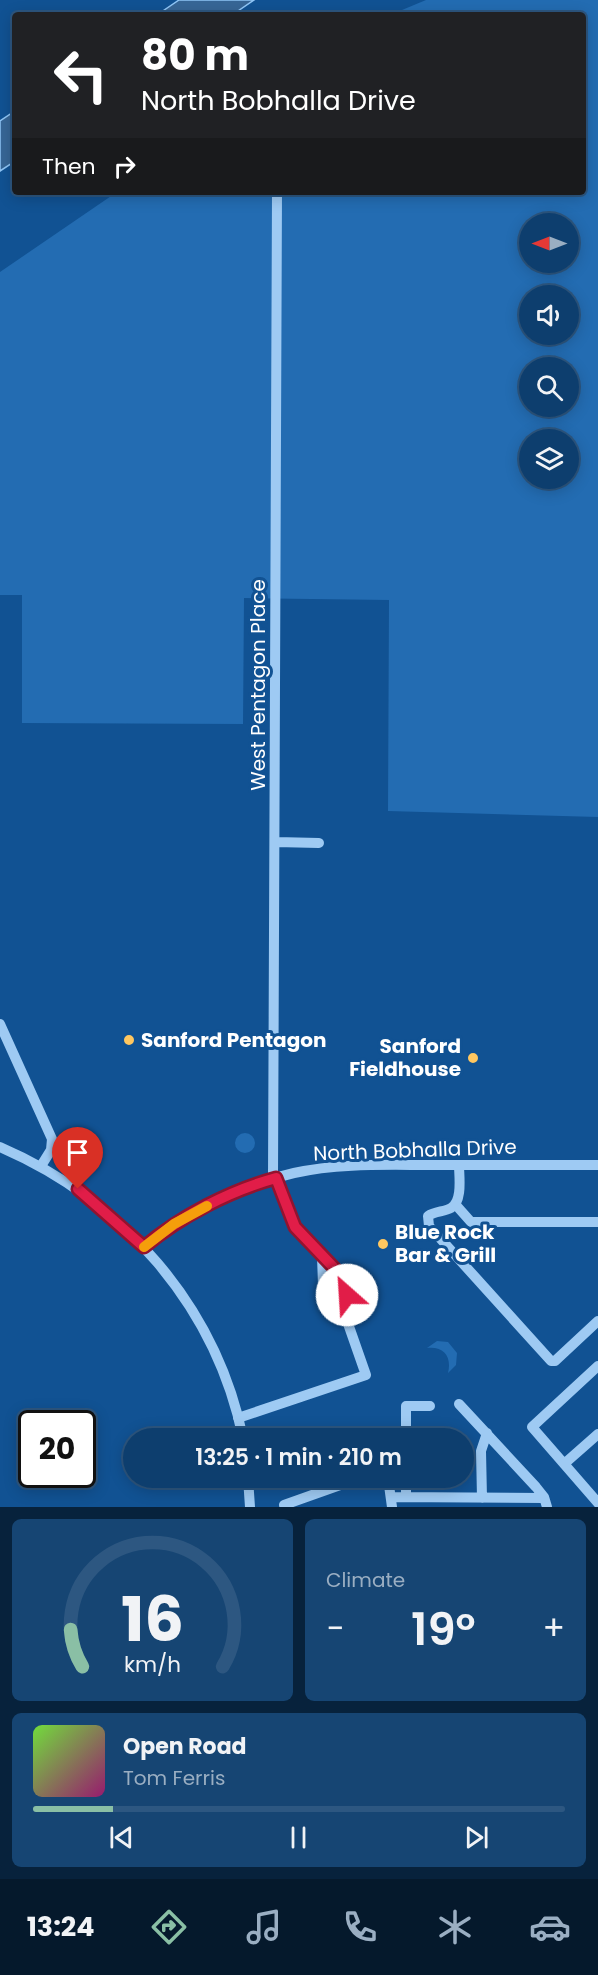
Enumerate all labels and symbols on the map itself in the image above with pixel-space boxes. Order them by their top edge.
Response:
north arrow [519,213,579,273]
street label: West Pentagon Place [244,579,272,791]
place label: Sanford Pentagon [141,1026,326,1054]
place label: Sanford Fieldhouse [349,1032,461,1083]
marker: Sanford Pentagon [122,1033,136,1047]
marker: Sanford Fieldhouse [466,1051,480,1065]
pin [52,1127,103,1189]
street label: North Bobhalla Drive [313,1132,517,1168]
place label: Blue Rock Bar & Grill [395,1218,496,1269]
marker: Blue Rock Bar & Grill [376,1237,390,1251]
position arrow [315,1263,379,1327]
speed limit sign: 20 [18,1410,96,1488]

